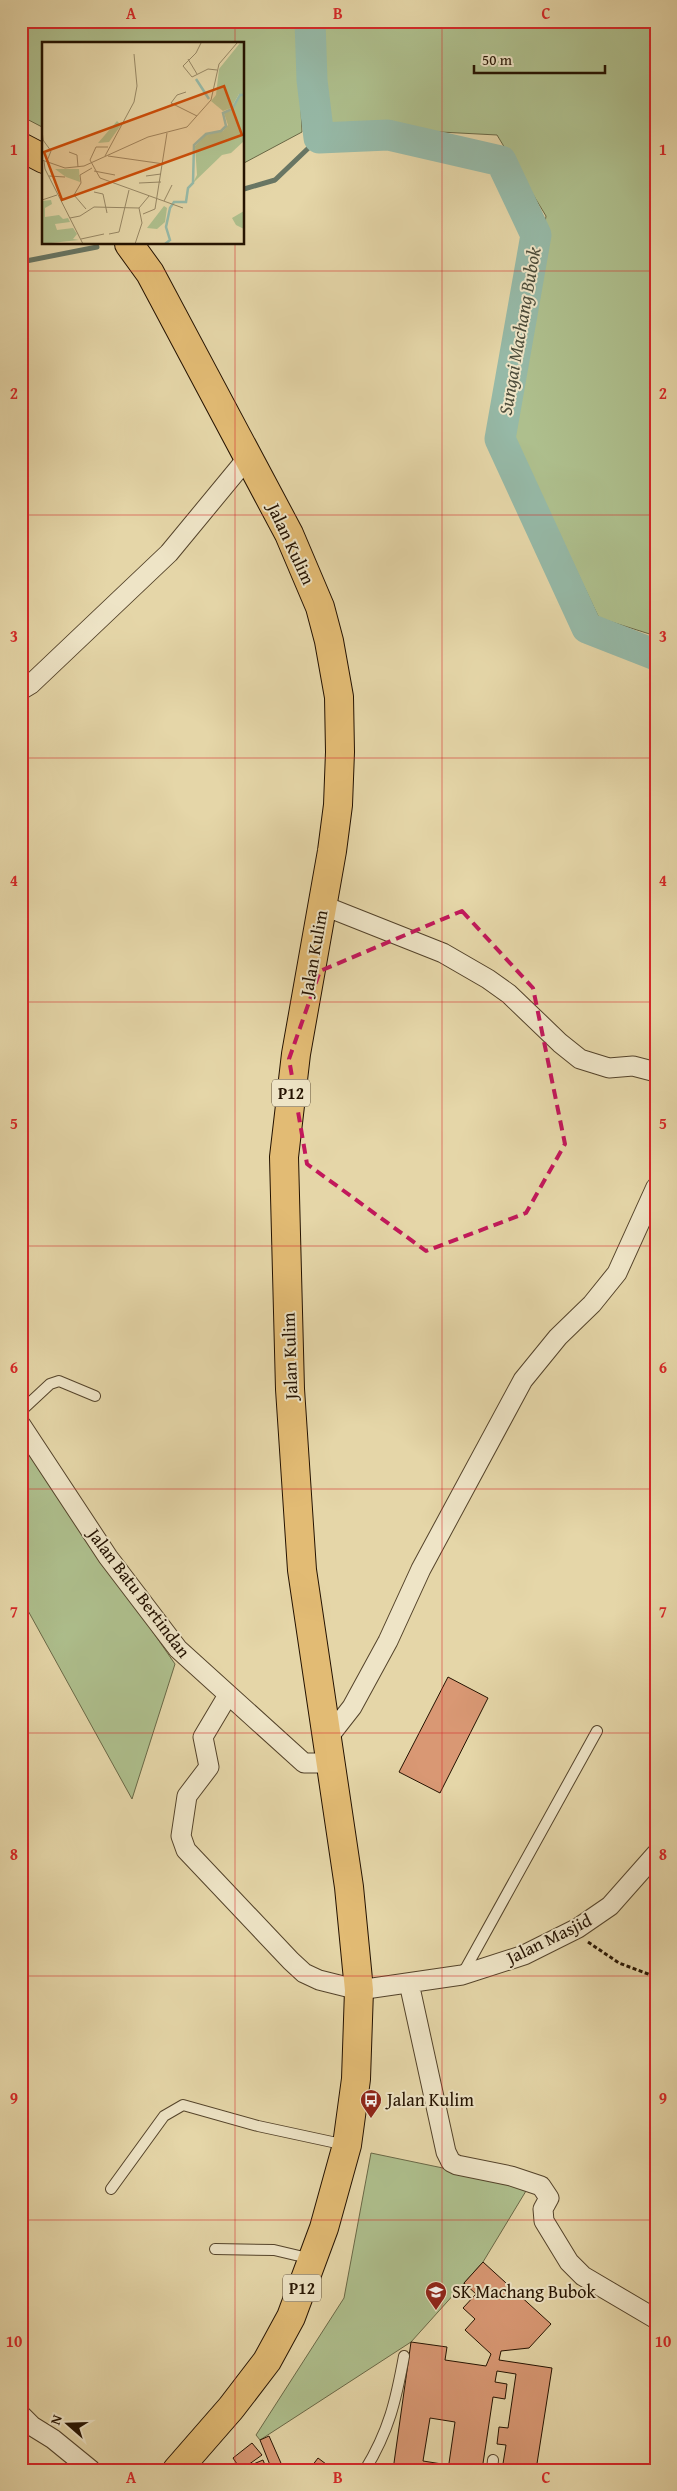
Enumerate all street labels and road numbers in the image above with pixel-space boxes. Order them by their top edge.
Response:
street label: Jalan Kulim [260,497,322,589]
street label: Jalan Kulim [292,907,334,1000]
road number: P12 [272,1080,310,1106]
street label: Jalan Kulim [274,1312,305,1402]
street label: Jalan Batu Bertindan [80,1521,197,1663]
street label: Jalan Masjid [500,1906,596,1972]
road number: P12 [283,2274,321,2302]

